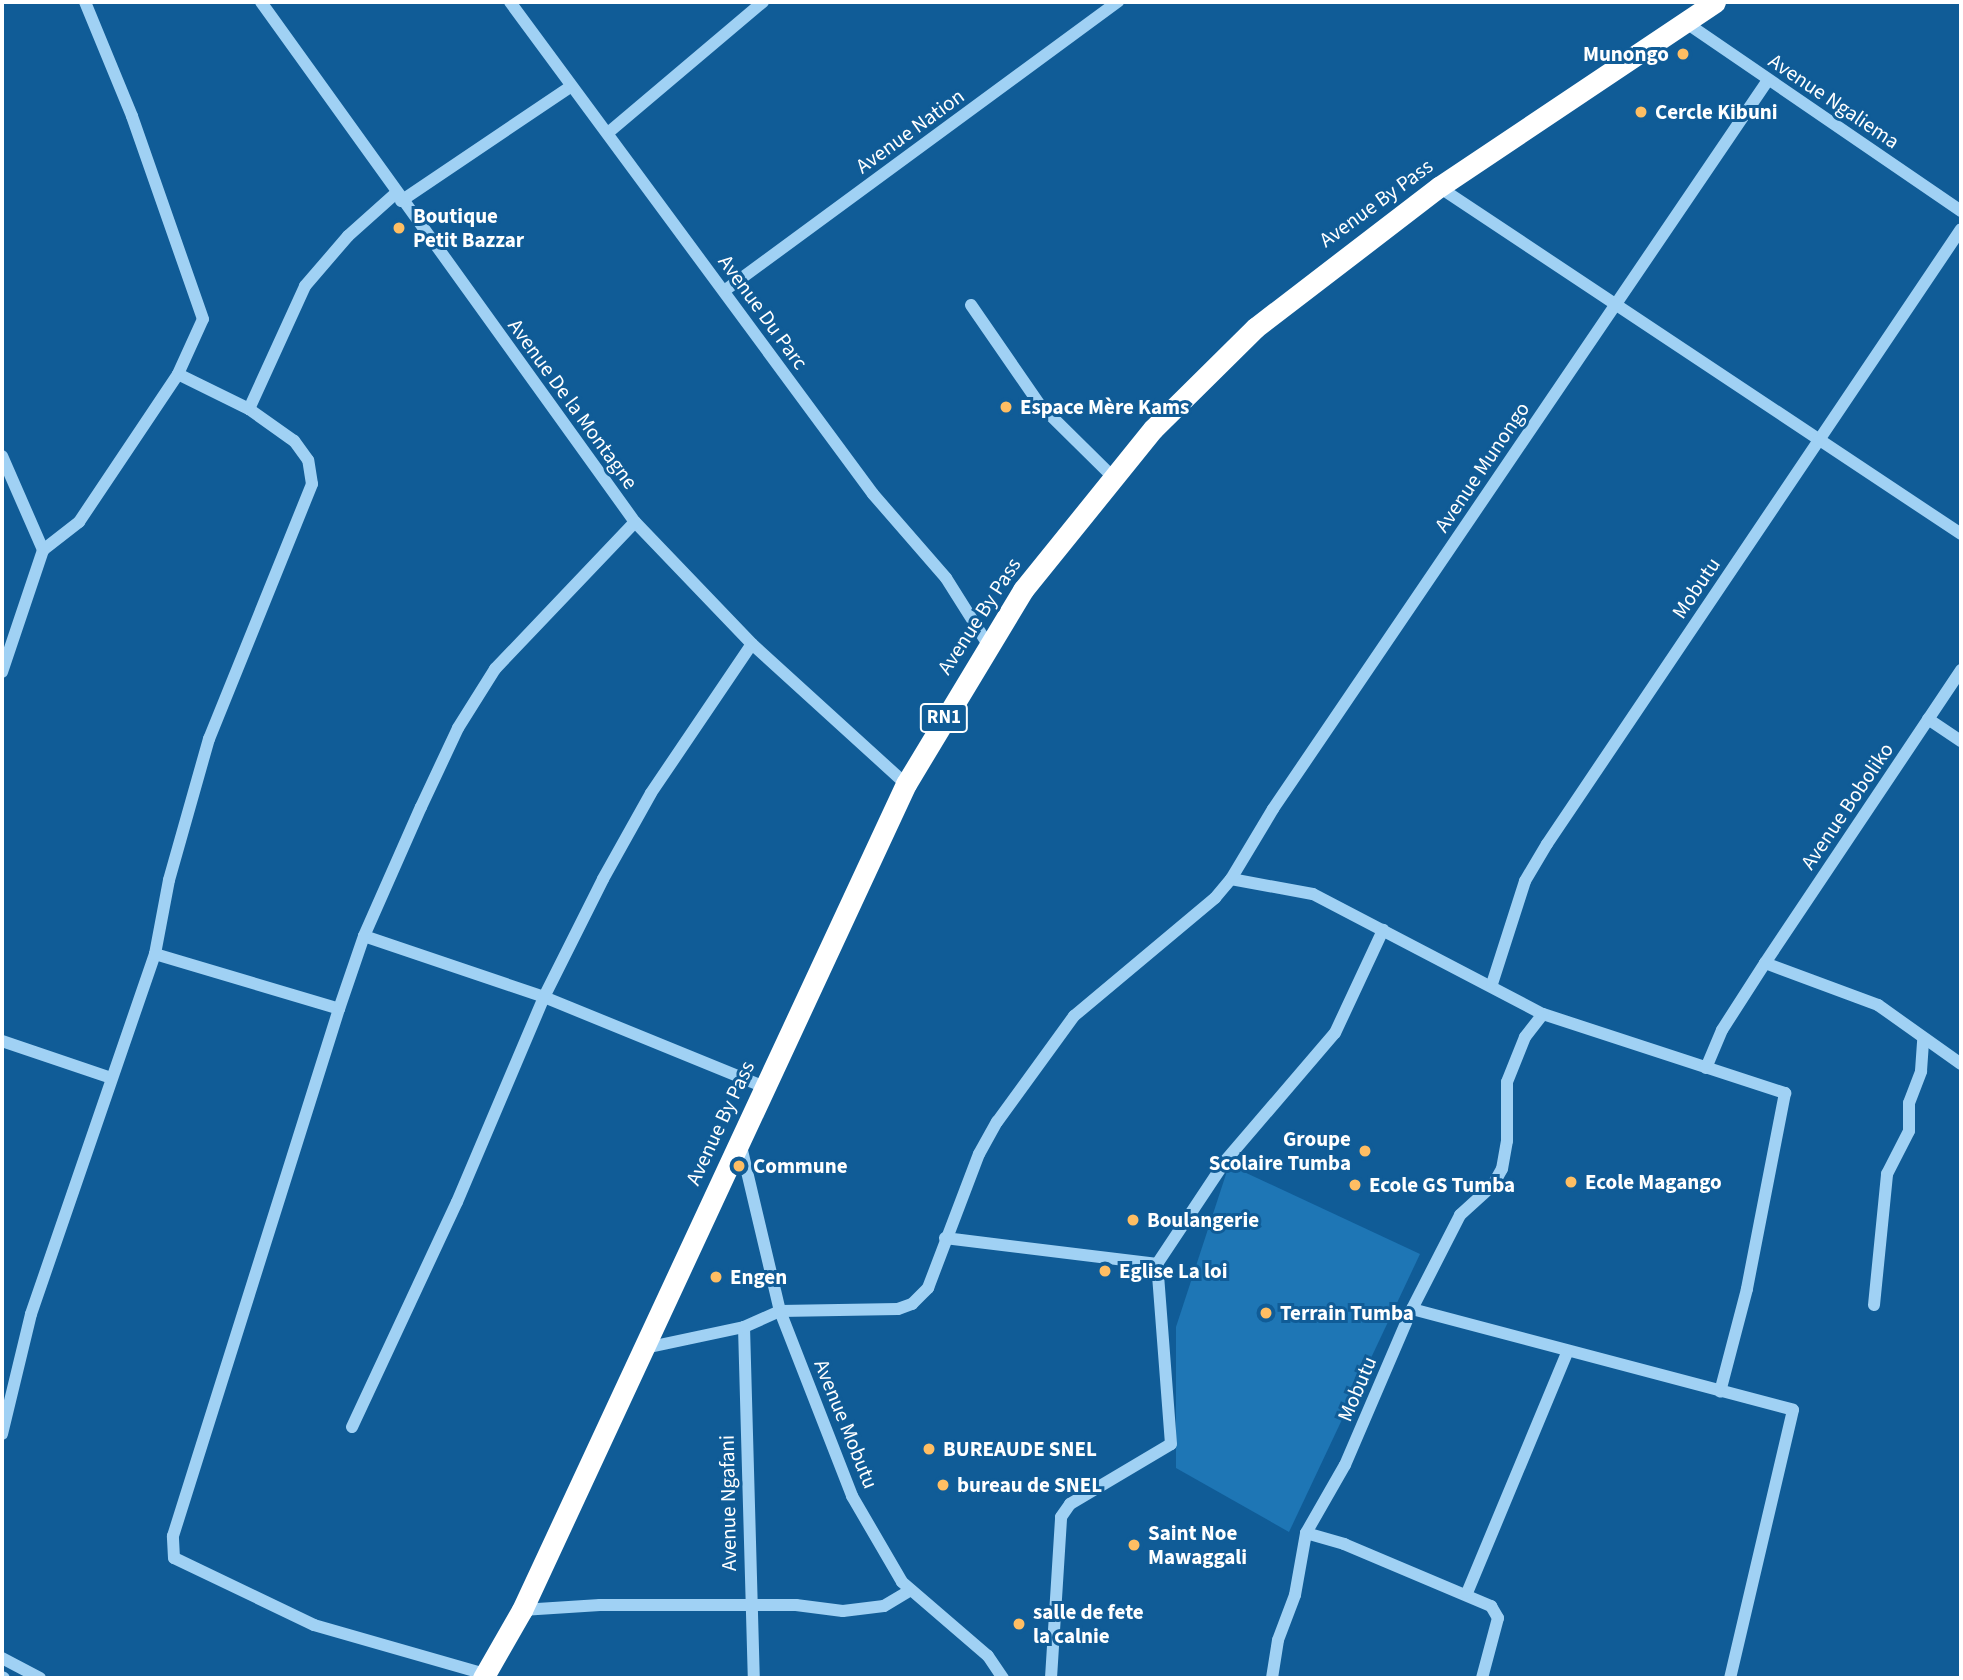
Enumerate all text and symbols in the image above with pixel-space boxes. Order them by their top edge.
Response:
place label: Munongo [1583,41,1669,67]
marker: Munongo [1675,46,1691,62]
street label: Avenue Ngaliema [1764,48,1904,154]
street label: Avenue Nation [851,83,969,179]
place label: Cercle Kibuni [1655,99,1778,125]
marker: Cercle Kibuni [1633,104,1649,120]
street label: Avenue By Pass [1314,153,1438,253]
place label: Boutique Petit Bazzar [413,203,524,253]
marker: Boutique Petit Bazzar [391,220,407,236]
street label: Avenue Du Parc [713,250,813,374]
street label: Avenue De la Montagne [503,314,643,494]
place label: Espace Mère Kams [1020,394,1189,420]
street label: Avenue Munongo [1429,397,1535,537]
marker: Espace Mère Kams [998,399,1014,415]
street label: Avenue By Pass [932,553,1026,679]
street label: Mobutu [1666,553,1726,623]
road number: RN1 [920,702,968,734]
street label: Avenue Boboliko [1795,738,1899,874]
street label: Avenue By Pass [680,1057,760,1189]
place label: Groupe Scolaire Tumba [1209,1126,1351,1176]
marker: Groupe Scolaire Tumba [1357,1143,1373,1159]
place label: Commune [753,1153,848,1179]
marker: Commune [731,1158,747,1174]
place label: Ecole Magango [1585,1169,1722,1195]
place label: Ecole GS Tumba [1369,1172,1515,1198]
marker: Ecole Magango [1563,1174,1579,1190]
marker: Ecole GS Tumba [1347,1177,1363,1193]
place label: Boulangerie [1147,1207,1259,1233]
marker: Boulangerie [1125,1212,1141,1228]
place label: Eglise La loi [1119,1258,1228,1284]
marker: Eglise La loi [1097,1263,1113,1279]
place label: Engen [730,1264,787,1290]
marker: Engen [708,1269,724,1285]
place label: Terrain Tumba [1280,1300,1414,1326]
marker: Terrain Tumba [1258,1305,1274,1321]
street label: Mobutu [1332,1353,1382,1425]
street label: Avenue Mobutu [809,1356,883,1492]
street label: Avenue Ngafani [714,1435,742,1571]
place label: BUREAUDE SNEL [943,1436,1097,1462]
marker: BUREAUDE SNEL [921,1441,937,1457]
place label: bureau de SNEL [957,1472,1102,1498]
marker: bureau de SNEL [935,1477,951,1493]
place label: Saint Noe Mawaggali [1148,1520,1247,1570]
marker: Saint Noe Mawaggali [1126,1537,1142,1553]
place label: salle de fete la calnie [1033,1599,1144,1649]
marker: salle de fete la calnie [1011,1616,1027,1632]

